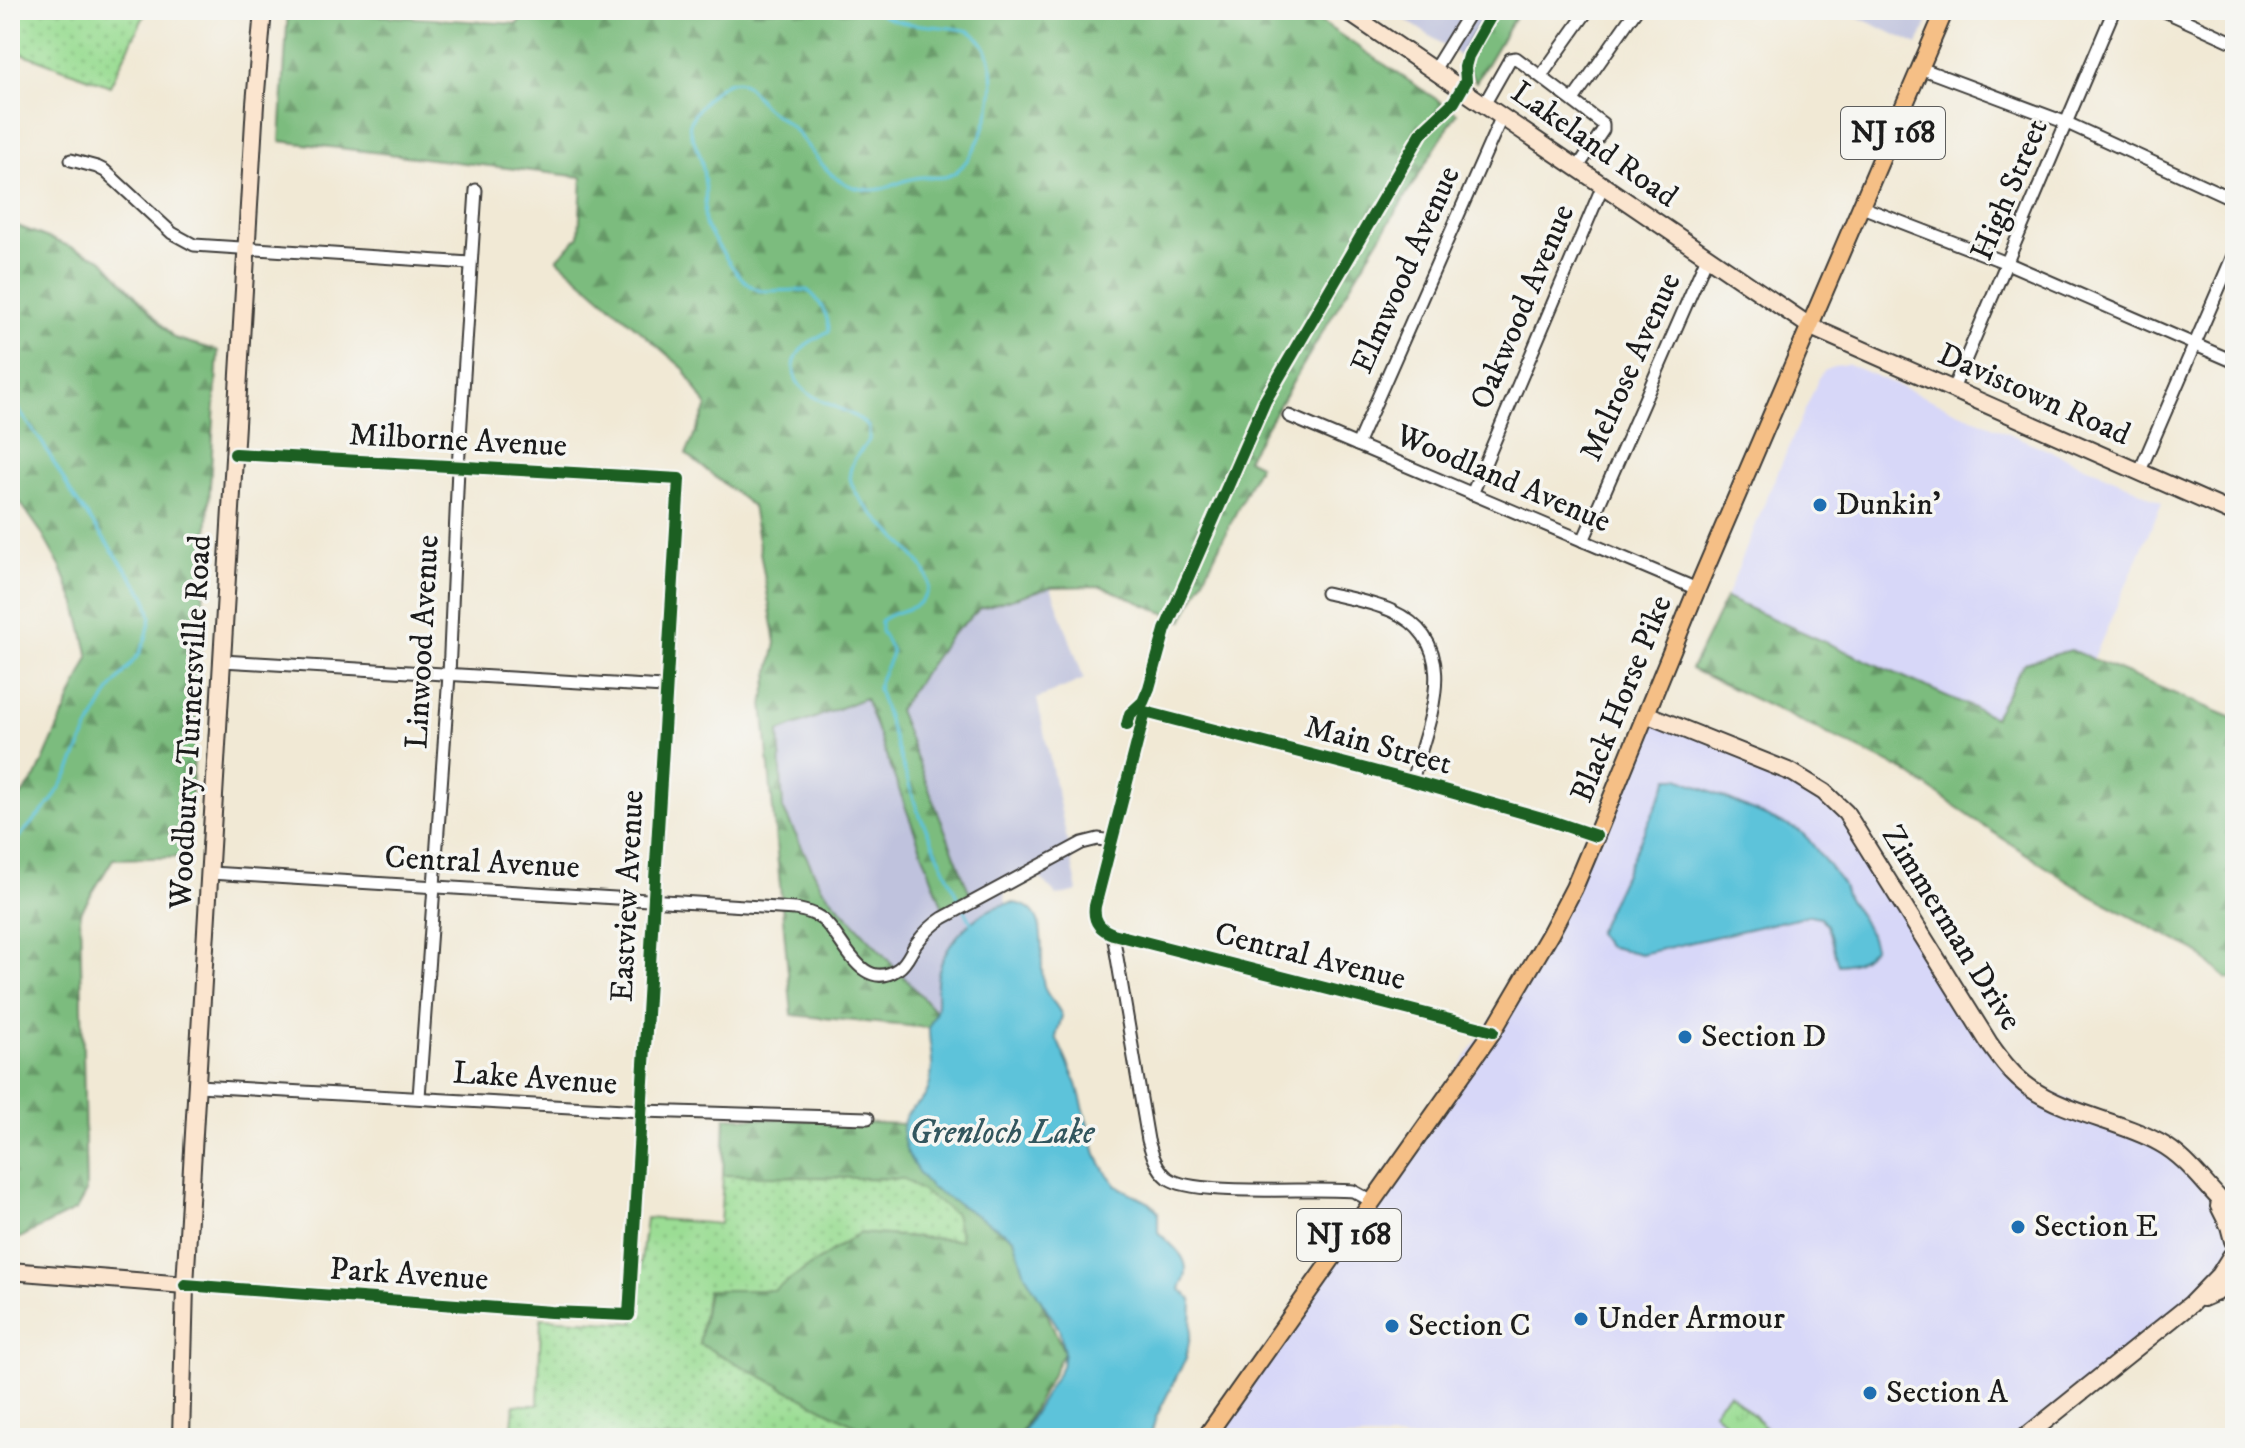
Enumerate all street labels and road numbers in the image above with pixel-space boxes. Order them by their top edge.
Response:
street label: Lakeland Road [1503,73,1685,217]
road number: NJ 168 [1841,107,1945,159]
street label: High Street [1962,113,2058,267]
street label: Elmwood Avenue [1342,160,1470,380]
street label: Oakwood Avenue [1462,199,1584,415]
street label: Melrose Avenue [1572,267,1690,467]
street label: Davistown Road [1932,335,2136,455]
street label: Milborne Avenue [348,415,568,467]
street label: Woodland Avenue [1389,415,1617,542]
street label: Woodbury-Turnersville Road [161,534,221,911]
street label: Linwood Avenue [397,534,449,750]
street label: Black Horse Pike [1562,590,1682,808]
street label: Main Street [1300,707,1456,785]
street label: Eastview Avenue [602,789,654,1003]
street label: Zimmerman Drive [1872,818,2030,1038]
street label: Central Avenue [383,838,581,888]
street label: Central Avenue [1210,914,1410,1000]
street label: Lake Avenue [452,1053,618,1105]
road number: NJ 168 [1297,1209,1401,1261]
street label: Park Avenue [328,1250,490,1300]

